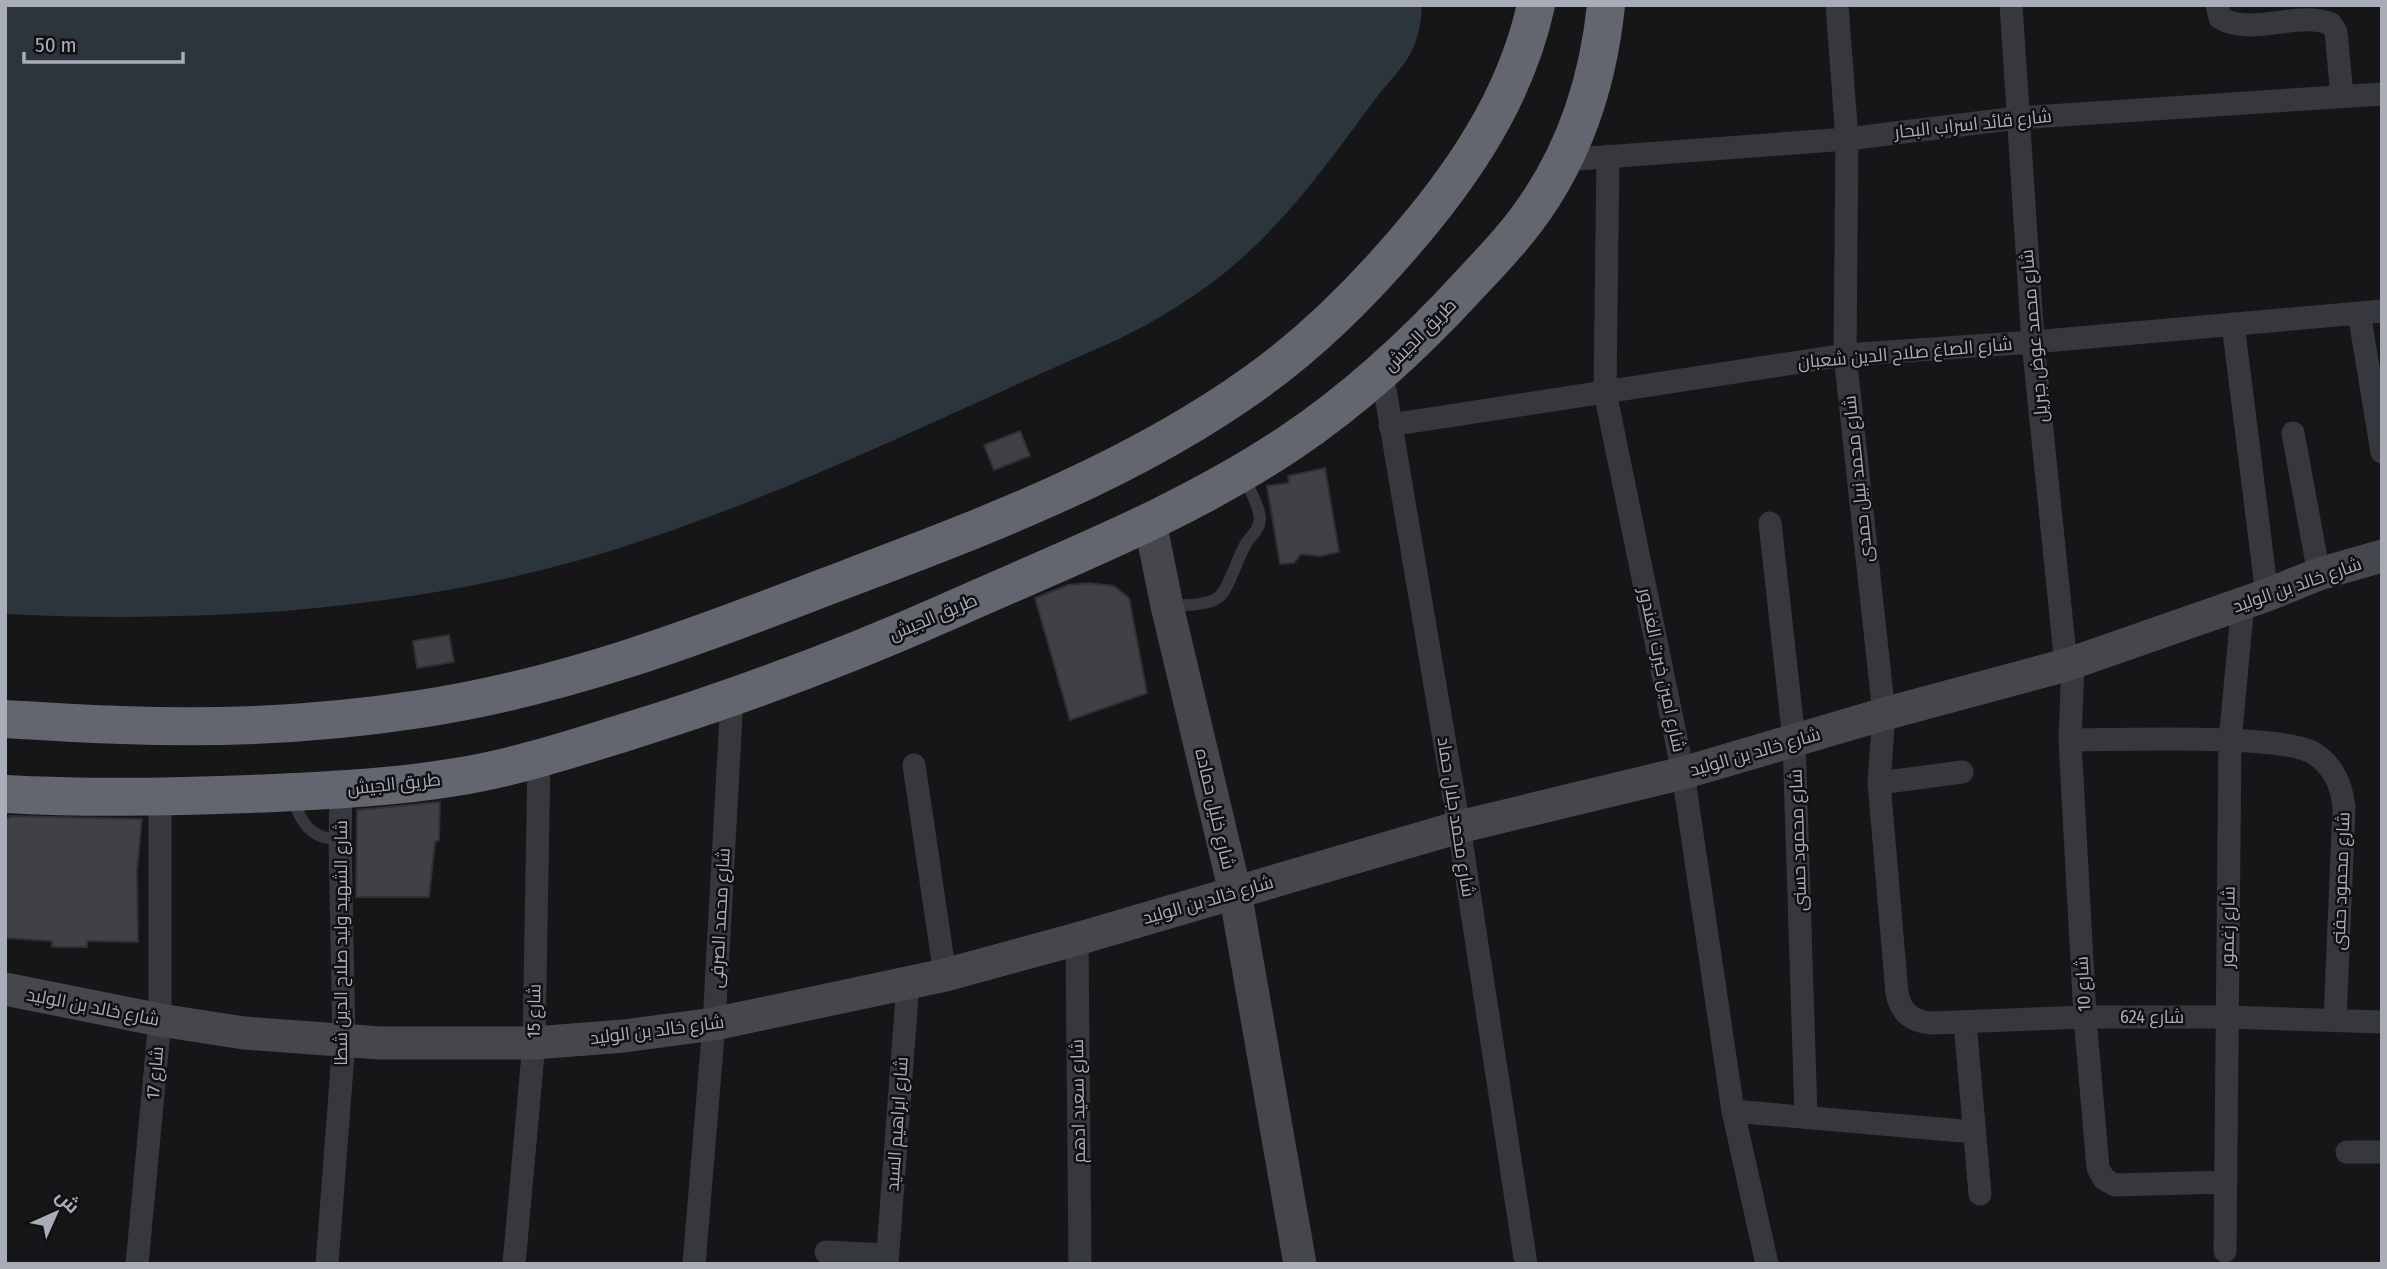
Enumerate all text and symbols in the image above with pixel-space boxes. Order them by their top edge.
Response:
scale bar [24,21,184,65]
text: 50 m [35,32,77,58]
street label: شارع قائد اسراب البحار [1892,105,2053,144]
street label: شارع محمد عوض جبريل [2015,248,2054,424]
street label: طريق الجيش [1379,294,1462,377]
street label: شارع الصاغ صلاح الدين شعبان [1797,333,2013,374]
street label: شارع محمد نبيل حمدى [1838,394,1879,564]
street label: شارع خالد بن الوليد [2230,553,2365,618]
street label: شارع امين خيرت الغندور [1633,585,1690,754]
street label: طريق الجيش [886,589,981,646]
street label: شارع خالد بن الوليد [1687,723,1823,782]
street label: شارع محمد جلال حماد [1431,735,1480,899]
street label: شارع خليل حماده [1189,746,1240,872]
street label: طريق الجيش [346,768,442,801]
street label: شارع محمود حسنى [1785,768,1812,912]
street label: شارع محمود حفنى [2328,811,2355,951]
street label: شارع الشهيد وليد صلاح الدين شطا [330,820,353,1066]
street label: شارع محمد الصرفى [705,847,736,989]
street label: شارع خالد بن الوليد [1140,871,1276,930]
street label: شارع زغمور [2216,886,2241,969]
street label: شارع 10 [2071,956,2096,1012]
street label: شارع خالد بن الوليد [24,983,161,1032]
street label: شارع 15 [523,984,546,1038]
street label: شارع 624 [2120,1006,2184,1029]
street label: شارع خالد بن الوليد [589,1011,725,1050]
street label: شارع سعيد ادهم [1066,1039,1091,1163]
street label: شارع 17 [142,1045,169,1101]
street label: شارع ابراهيم السيد [881,1056,914,1192]
north arrow [21,1178,91,1248]
text: ش [51,1185,84,1218]

